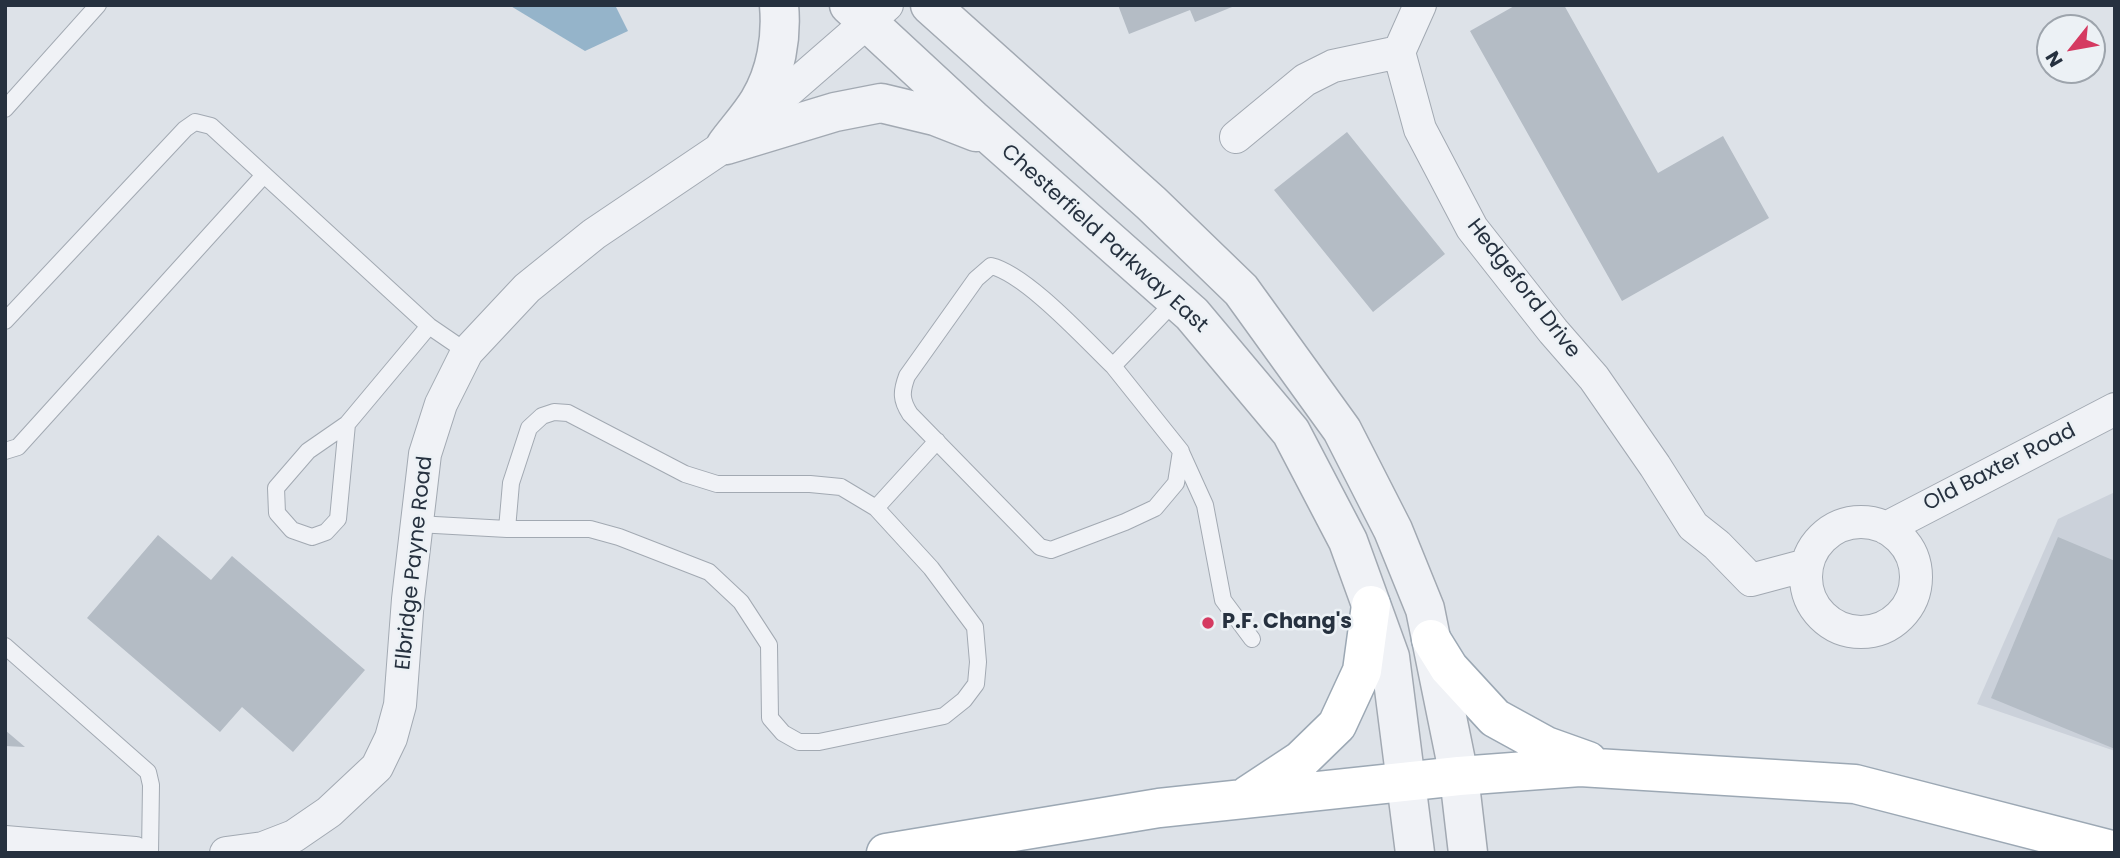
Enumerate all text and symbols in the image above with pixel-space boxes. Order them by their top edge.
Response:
north arrow [2036,14,2106,84]
text: N [2039,46,2070,72]
street label: Chesterfield Parkway East [995,139,1213,339]
street label: Hedgeford Drive [1461,214,1585,364]
street label: Old Baxter Road [1920,419,2080,517]
street label: Elbridge Payne Road [391,455,439,671]
place label: P.F. Chang's [1222,610,1352,636]
marker: P.F. Chang's [1200,615,1216,631]

